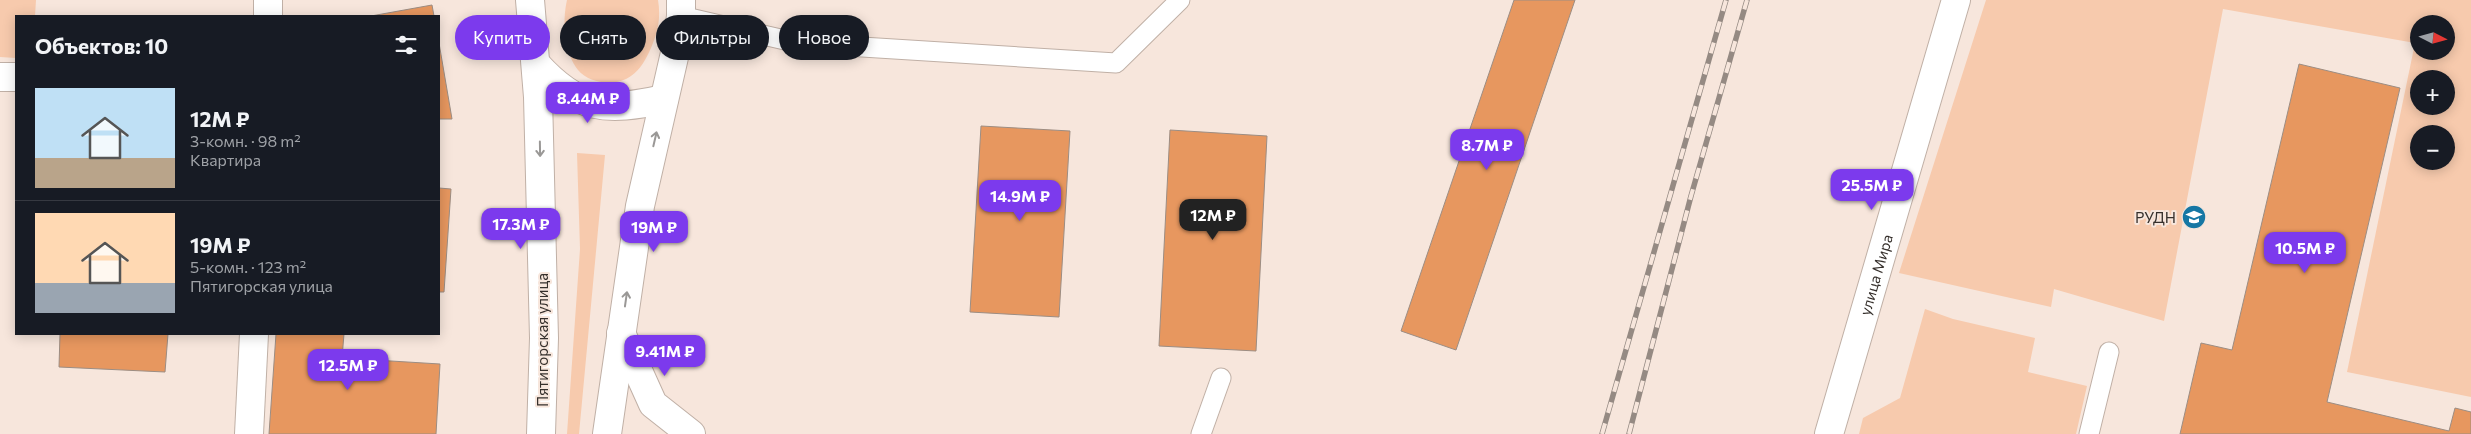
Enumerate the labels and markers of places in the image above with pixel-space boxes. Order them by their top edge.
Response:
pin: 8.44M ₽ [542,82,634,124]
pin: 8.7M ₽ [1446,128,1528,171]
pin: 25.5M ₽ [1826,168,1918,211]
pin: 14.9M ₽ [974,180,1066,222]
pin: 12M ₽ [1178,198,1248,241]
school or university icon: РУДН [2181,204,2207,230]
pin: 17.3M ₽ [475,208,567,250]
place label: РУДН [2135,208,2176,226]
pin: 19M ₽ [619,210,689,253]
pin: 10.5M ₽ [2259,232,2351,274]
pin: 9.41M ₽ [619,334,711,377]
pin: 12.5M ₽ [302,348,394,391]

